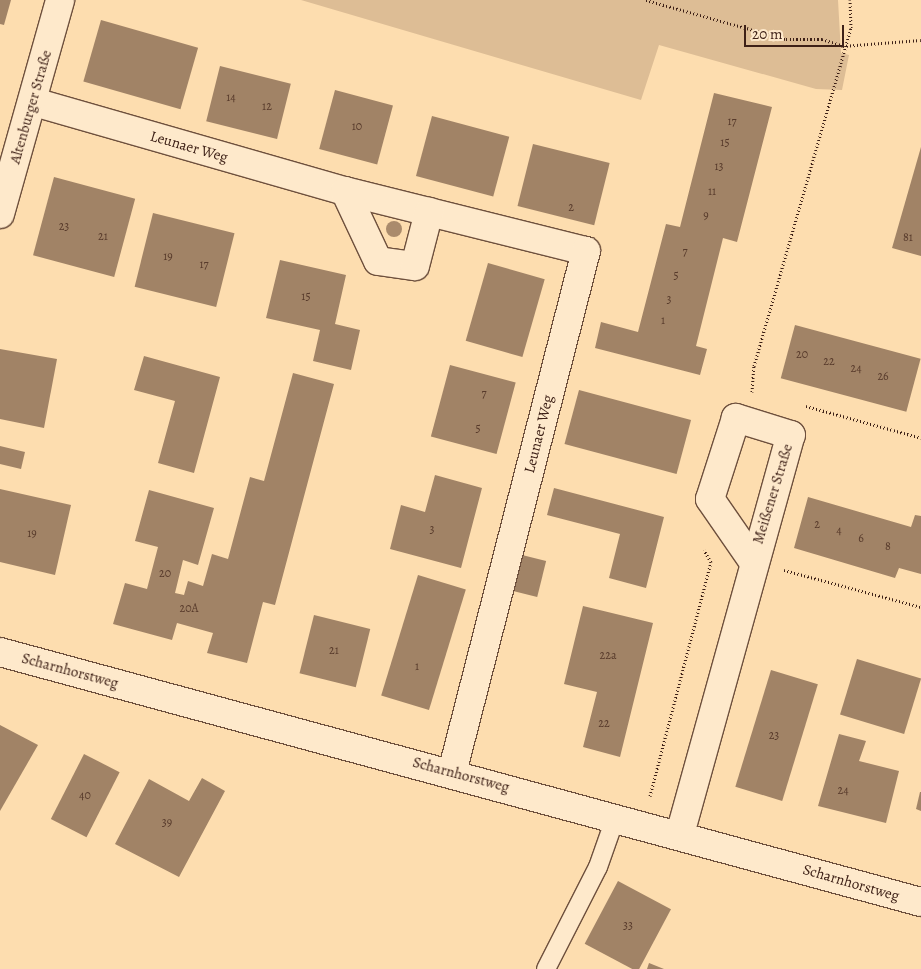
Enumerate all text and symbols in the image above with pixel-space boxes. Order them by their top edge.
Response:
scale bar [746,15,846,47]
text: 20 m [752,24,783,44]
street label: Altenburger Straße [6,48,56,166]
house number: 14 [226,91,236,105]
house number: 12 [262,100,272,114]
house number: 17 [727,115,737,129]
house number: 10 [352,120,362,134]
street label: Leunaer Weg [148,127,230,167]
house number: 15 [720,136,730,150]
house number: 13 [714,160,724,174]
house number: 11 [708,185,716,199]
house number: 2 [568,201,574,215]
house number: 9 [703,209,709,223]
house number: 23 [59,220,69,234]
house number: 21 [98,230,108,244]
house number: 81 [903,231,913,245]
house number: 7 [682,245,688,259]
house number: 19 [163,250,173,264]
house number: 17 [199,258,209,272]
house number: 5 [673,269,679,283]
house number: 15 [301,290,311,304]
house number: 3 [667,293,671,307]
house number: 1 [661,314,665,328]
house number: 20 [796,348,808,362]
house number: 22 [823,355,835,369]
house number: 24 [850,362,862,376]
house number: 26 [877,370,889,384]
house number: 7 [481,387,487,401]
street label: Leunaer Weg [521,393,557,475]
house number: 5 [475,422,481,436]
street label: Meißener Straße [749,442,797,546]
house number: 2 [814,518,820,532]
house number: 3 [430,523,434,537]
house number: 4 [836,524,842,538]
house number: 19 [27,527,37,541]
house number: 6 [858,532,864,546]
house number: 8 [885,540,891,554]
house number: 20 [159,567,171,581]
house number: 20A [179,602,199,616]
house number: 21 [329,644,339,658]
street label: Scharnhorstweg [20,649,120,693]
house number: 22a [600,649,616,663]
house number: 1 [415,660,419,674]
house number: 22 [598,717,610,731]
house number: 23 [769,729,779,743]
street label: Scharnhorstweg [411,753,511,797]
house number: 24 [837,784,849,798]
house number: 40 [79,789,91,803]
house number: 39 [162,816,172,830]
street label: Scharnhorstweg [801,861,901,905]
house number: 33 [623,919,633,933]

